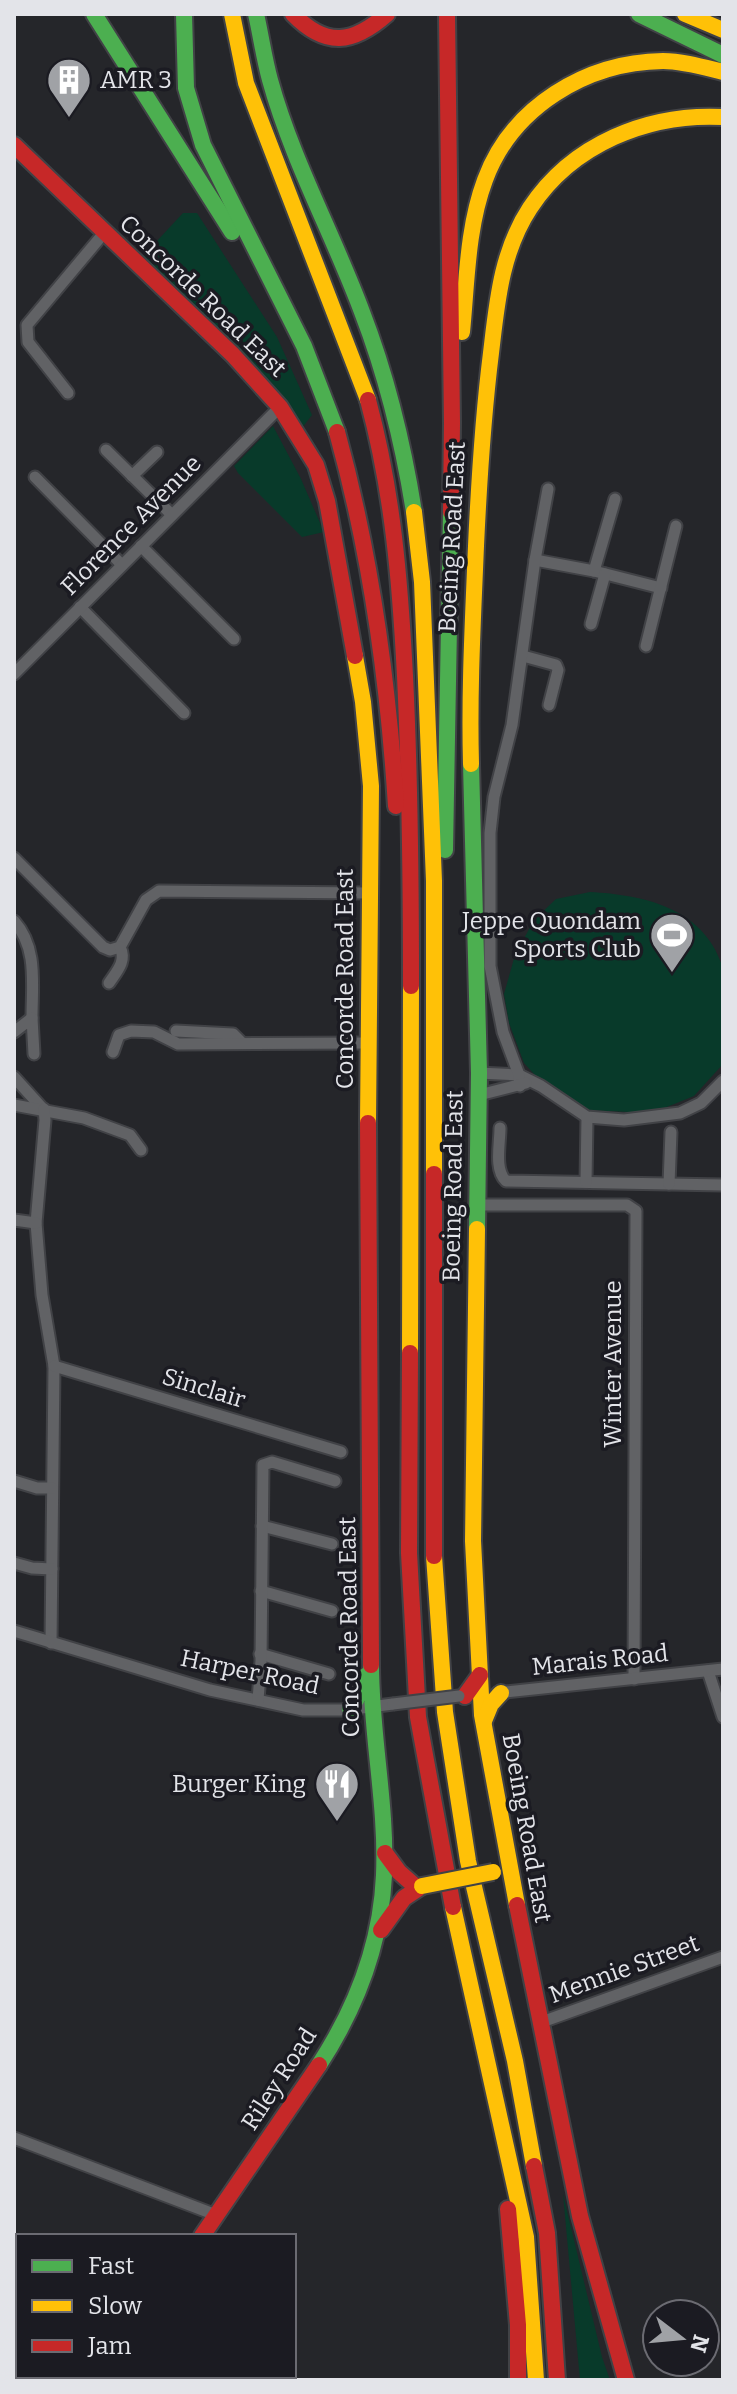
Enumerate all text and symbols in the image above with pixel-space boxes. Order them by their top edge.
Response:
building icon: AMR 3 [45,56,93,119]
place label: AMR 3 [100,66,172,94]
street label: Concorde Road East [114,209,292,383]
street label: Boeing Road East [433,440,471,633]
street label: Florence Avenue [55,449,207,601]
street label: Concorde Road East [331,868,359,1089]
place label: Jeppe Quondam Sports Club [461,907,641,963]
sports icon: Jeppe Quondam Sports Club [648,911,696,974]
street label: Boeing Road East [437,1090,469,1282]
street label: Winter Avenue [599,1280,627,1448]
street label: Sinclair [159,1362,249,1414]
street label: Concorde Road East [333,1516,365,1738]
street label: Marais Road [530,1639,670,1681]
street label: Harper Road [178,1644,322,1700]
street label: Boeing Road East [497,1731,557,1925]
restaurant icon: Burger King [313,1760,361,1823]
place label: Burger King [172,1770,306,1798]
street label: Mennie Street [545,1929,703,2009]
street label: Riley Road [236,2023,322,2135]
legend [16,2234,296,2378]
text: Fast [88,2252,134,2280]
text: Slow [88,2292,143,2320]
north arrow [641,2298,721,2378]
text: N [684,2331,715,2355]
text: Jam [87,2332,132,2360]

